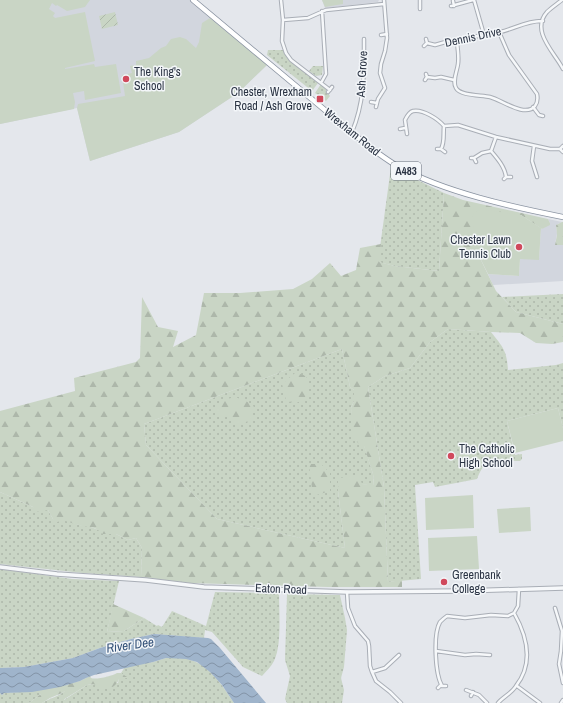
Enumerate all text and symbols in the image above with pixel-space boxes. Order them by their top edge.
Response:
street label: Dennis Drive [443,23,503,51]
street label: Ash Grove [353,50,371,99]
place label: The King's School [134,64,181,94]
marker: The King's School [121,74,131,84]
place label: Chester, Wrexham Road / Ash Grove [231,84,312,114]
marker: Chester, Wrexham Road / Ash Grove [315,94,325,104]
street label: Wrexham Road [320,104,384,160]
road number: A483 [391,162,421,180]
place label: Chester Lawn Tennis Club [450,232,511,262]
marker: Chester Lawn Tennis Club [514,242,524,252]
place label: The Catholic High School [459,441,515,471]
marker: The Catholic High School [446,451,456,461]
place label: Greenbank College [452,567,501,597]
marker: Greenbank College [439,577,449,587]
street label: Eaton Road [255,580,307,598]
water label: River Dee [105,633,155,657]

